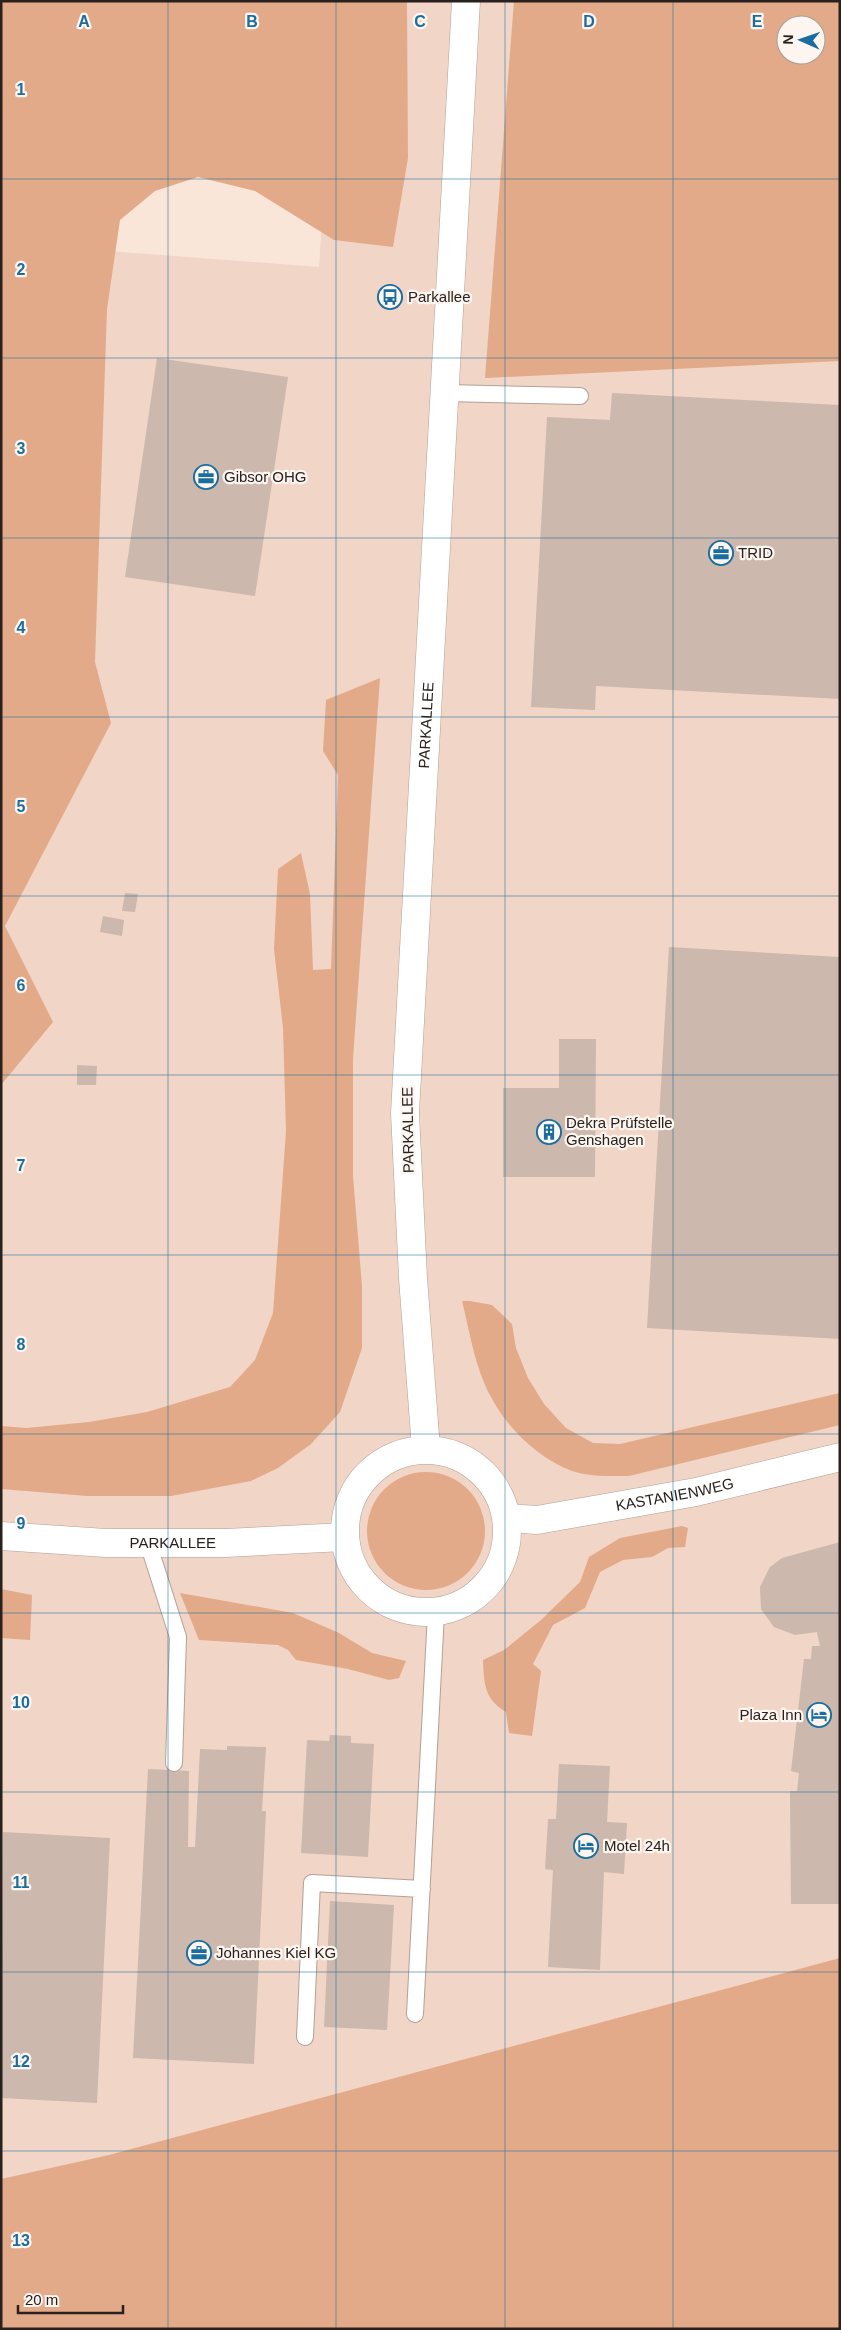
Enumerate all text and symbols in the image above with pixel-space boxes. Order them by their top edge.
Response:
text: A [78,13,90,30]
text: B [246,13,258,30]
text: C [414,13,426,30]
text: D [583,13,595,30]
text: E [752,13,763,30]
north arrow [776,15,826,65]
text: N [780,34,796,45]
text: 1 [17,81,26,98]
text: 2 [17,261,26,278]
bus stop icon: Parkallee [377,284,403,310]
place label: Parkallee [408,288,471,305]
text: 3 [17,440,26,457]
office icon: Gibsor OHG [193,464,219,490]
place label: Gibsor OHG [224,468,307,485]
office icon: TRID [708,540,734,566]
place label: TRID [738,544,773,561]
text: 4 [17,619,26,636]
street label: PARKALLEE [415,682,437,769]
text: 5 [17,798,26,815]
text: 6 [17,977,26,994]
street label: PARKALLEE [398,1087,417,1173]
place label: Dekra Prüfstelle Genshagen [566,1114,673,1148]
building icon: Dekra Prüfstelle Genshagen [536,1119,562,1145]
text: 7 [17,1157,26,1174]
text: 8 [17,1336,26,1353]
street label: KASTANIENWEG [614,1474,735,1514]
text: 9 [17,1515,26,1532]
street label: PARKALLEE [130,1534,216,1551]
text: 10 [12,1694,30,1711]
hotel icon: Plaza Inn [806,1702,832,1728]
place label: Plaza Inn [739,1706,802,1723]
hotel icon: Motel 24h [573,1833,599,1859]
place label: Motel 24h [604,1837,670,1854]
text: 11 [13,1874,30,1891]
office icon: Johannes Kiel KG [186,1940,212,1966]
place label: Johannes Kiel KG [216,1944,336,1961]
text: 12 [12,2053,30,2070]
text: 13 [12,2232,30,2249]
scale bar [18,2282,122,2314]
text: 20 m [25,2291,58,2308]

